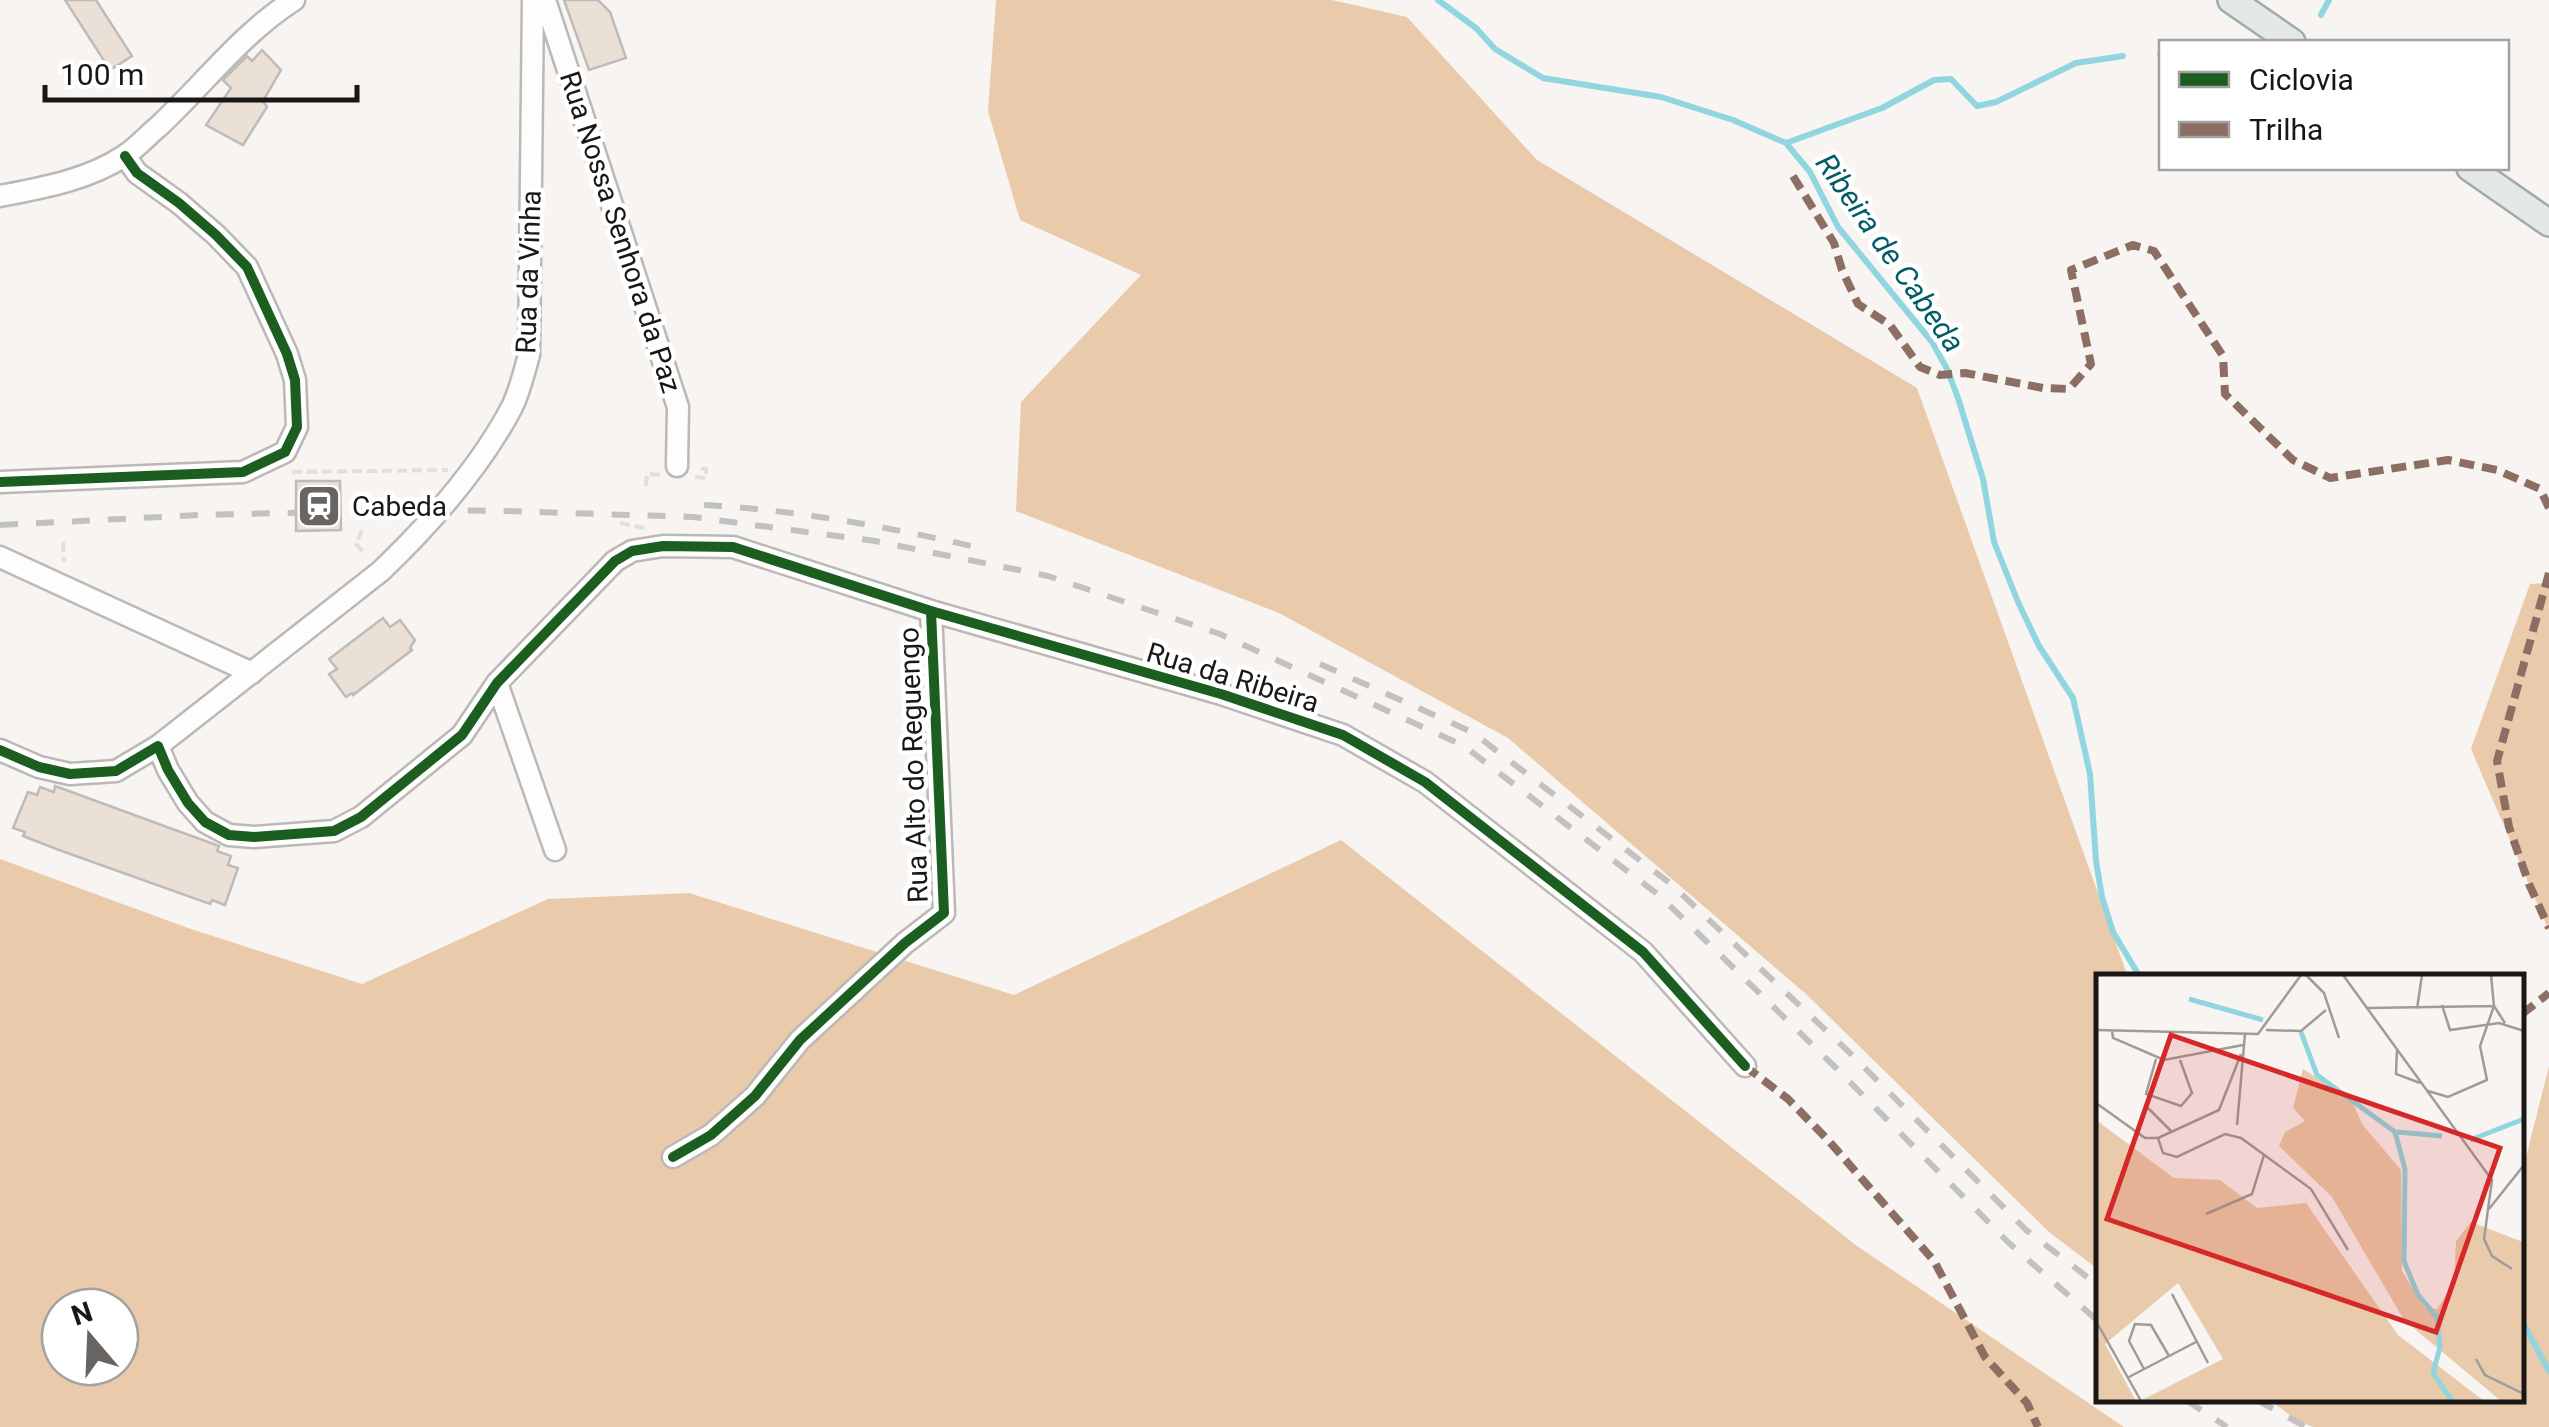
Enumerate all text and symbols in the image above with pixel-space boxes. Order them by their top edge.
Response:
scale bar [45,40,358,102]
legend [2159,40,2509,170]
text: 100 m [60,57,144,92]
text: Ciclovia [2249,62,2354,97]
street label: Rua Nossa Senhora da Paz [553,67,688,397]
text: Trilha [2249,112,2323,147]
water label: Ribeira de Cabeda [1809,147,1972,359]
street label: Rua da Vinha [509,190,548,354]
station icon: Cabeda [296,483,342,529]
place label: Cabeda [352,490,447,523]
street label: Rua Alto do Reguengo [892,627,935,903]
street label: Rua da Ribeira [1143,636,1323,719]
inset map [2096,974,2524,1402]
north arrow [40,1287,140,1387]
text: N [67,1295,97,1333]

